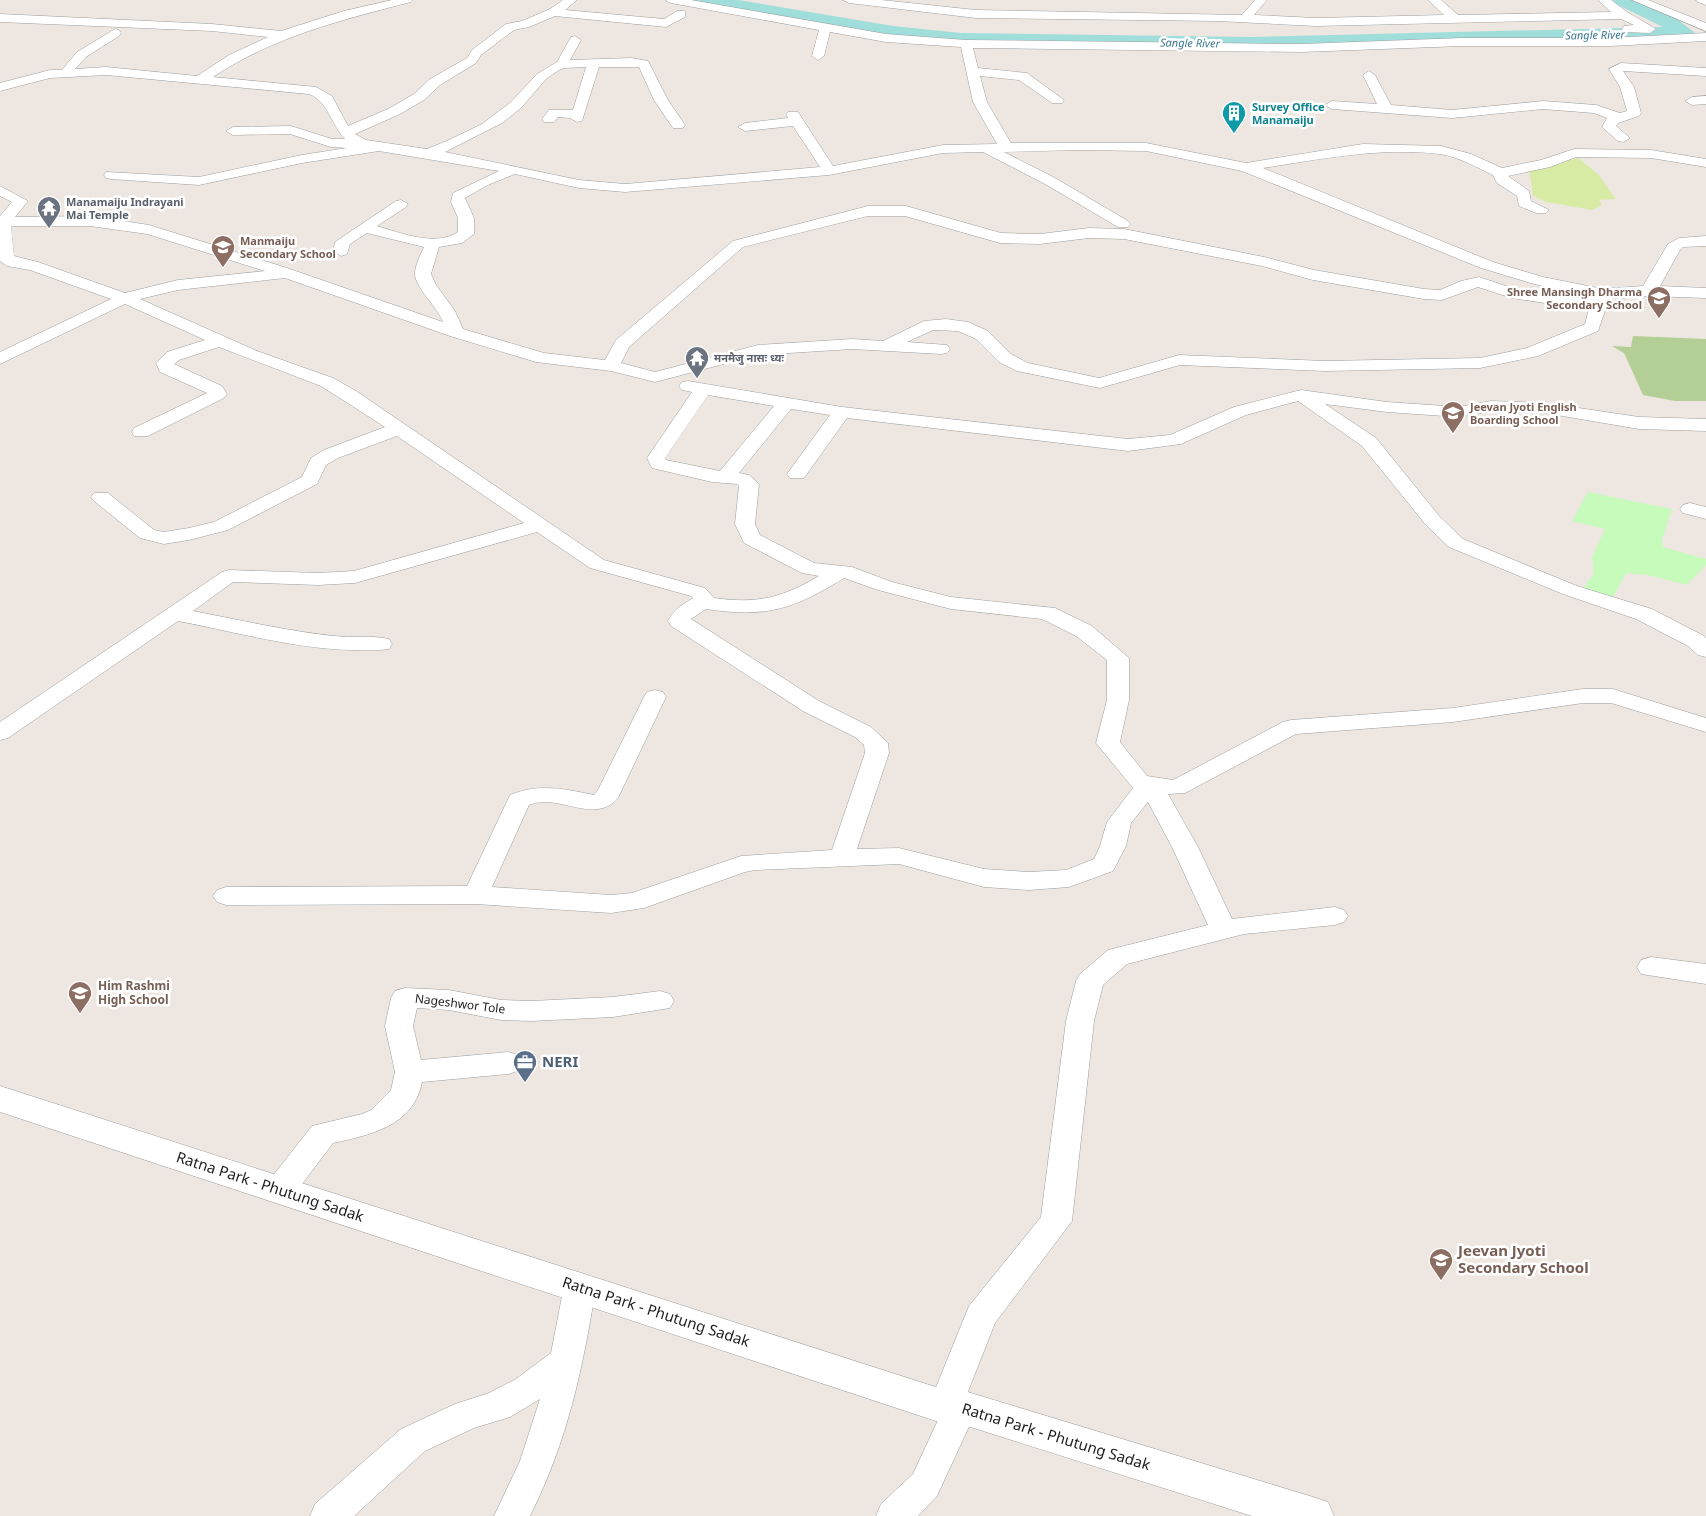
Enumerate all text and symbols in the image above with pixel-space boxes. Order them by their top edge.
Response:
water label: Sangle River [1565,26,1626,43]
water label: Sangle River [1160,34,1221,51]
place label: Survey Office Manamaiju [1252,99,1325,127]
building icon: Survey Office Manamaiju [1221,100,1247,134]
place label: Manamaiju Indrayani Mai Temple [66,194,184,222]
temple icon: Manamaiju Indrayani Mai Temple [36,195,62,229]
place label: Manmaiju Secondary School [240,233,336,261]
school or university icon: Manmaiju Secondary School [210,234,236,268]
place label: Shree Mansingh Dharma Secondary School [1507,284,1642,312]
school or university icon: Shree Mansingh Dharma Secondary School [1646,285,1672,319]
temple icon: मनमैजु नासः ध्यः [684,345,710,379]
place label: मनमैजु नासः ध्यः [714,350,785,366]
place label: Jeevan Jyoti English Boarding School [1469,399,1577,427]
school or university icon: Jeevan Jyoti English Boarding School [1440,400,1466,434]
place label: Him Rashmi High School [98,977,170,1008]
school or university icon: Him Rashmi High School [67,980,93,1014]
street label: Nageshwor Tole [414,990,506,1018]
office icon: NERI [512,1049,538,1083]
place label: NERI [542,1051,578,1071]
street label: Ratna Park - Phutung Sadak [174,1146,367,1226]
place label: Jeevan Jyoti Secondary School [1456,1240,1589,1277]
school or university icon: Jeevan Jyoti Secondary School [1428,1247,1454,1281]
street label: Ratna Park - Phutung Sadak [560,1271,753,1351]
street label: Ratna Park - Phutung Sadak [960,1398,1153,1474]

